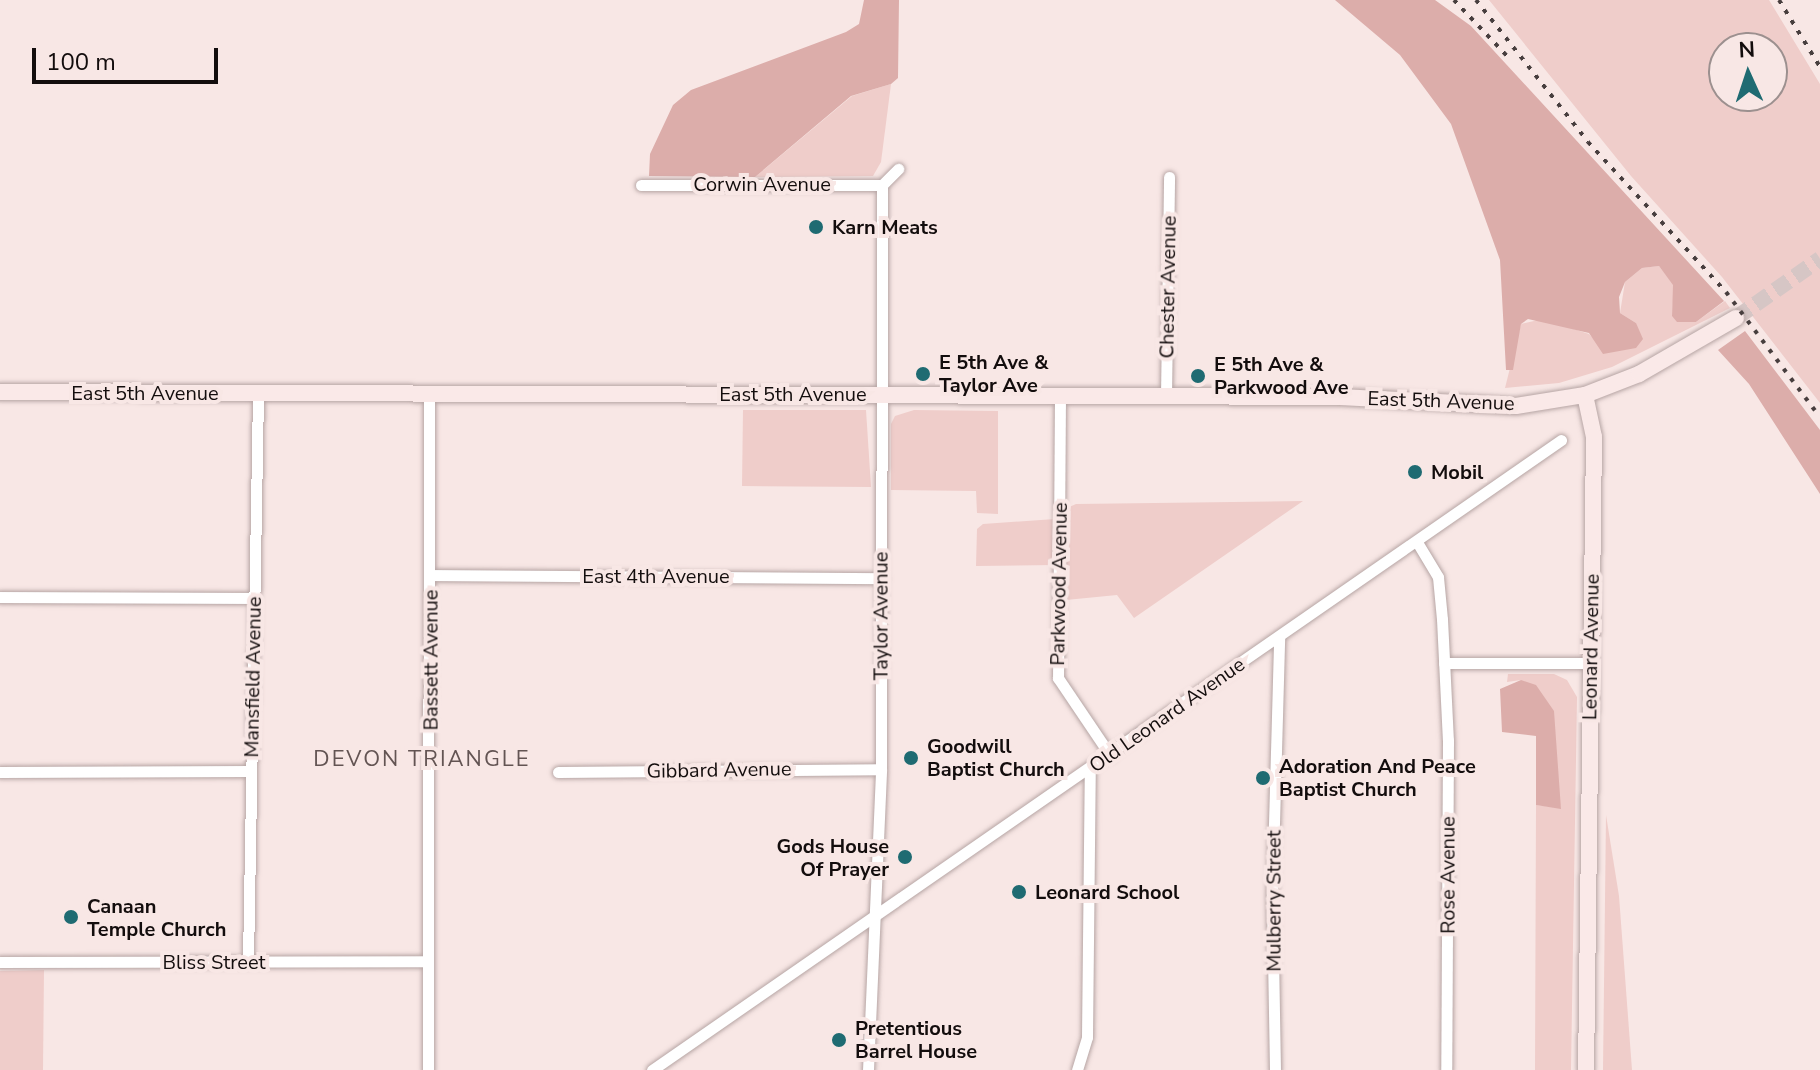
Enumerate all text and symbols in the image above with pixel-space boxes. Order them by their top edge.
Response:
scale bar [36,32,222,82]
north arrow [1708,32,1788,112]
text: N [1738,35,1756,65]
text: 100 m [46,46,116,78]
street label: Corwin Avenue [693,172,831,196]
place label: Karn Meats [832,215,938,239]
street label: Chester Avenue [1155,215,1181,359]
marker: Karn Meats [807,218,825,236]
place label: E 5th Ave & Taylor Ave [939,350,1049,397]
place label: E 5th Ave & Parkwood Ave [1214,352,1349,399]
marker: E 5th Ave & Taylor Ave [914,365,932,383]
marker: E 5th Ave & Parkwood Ave [1189,367,1207,385]
street label: East 5th Avenue [71,381,219,405]
street label: East 5th Avenue [719,382,867,406]
street label: East 5th Avenue [1367,386,1515,416]
place label: Mobil [1431,460,1483,484]
marker: Mobil [1406,463,1424,481]
street label: Parkwood Avenue [1046,502,1072,666]
street label: Taylor Avenue [869,552,893,680]
street label: East 4th Avenue [582,564,730,588]
street label: Leonard Avenue [1578,574,1604,720]
street label: Bassett Avenue [419,590,443,730]
street label: Mansfield Avenue [240,596,266,758]
street label: Old Leonard Avenue [1085,652,1249,778]
place label: Goodwill Baptist Church [927,734,1065,781]
district label: DEVON TRIANGLE [313,747,531,773]
marker: Goodwill Baptist Church [902,749,920,767]
place label: Adoration And Peace Baptist Church [1279,754,1476,801]
street label: Gibbard Avenue [646,757,792,783]
marker: Adoration And Peace Baptist Church [1254,769,1272,787]
street label: Rose Avenue [1436,816,1460,934]
street label: Mulberry Street [1262,830,1286,972]
place label: Gods House Of Prayer [776,834,889,881]
marker: Gods House Of Prayer [896,848,914,866]
place label: Leonard School [1035,880,1179,904]
marker: Leonard School [1010,883,1028,901]
place label: Canaan Temple Church [87,894,226,941]
marker: Canaan Temple Church [62,908,80,926]
street label: Bliss Street [162,950,266,974]
place label: Pretentious Barrel House [855,1016,977,1063]
marker: Pretentious Barrel House [830,1031,848,1049]

